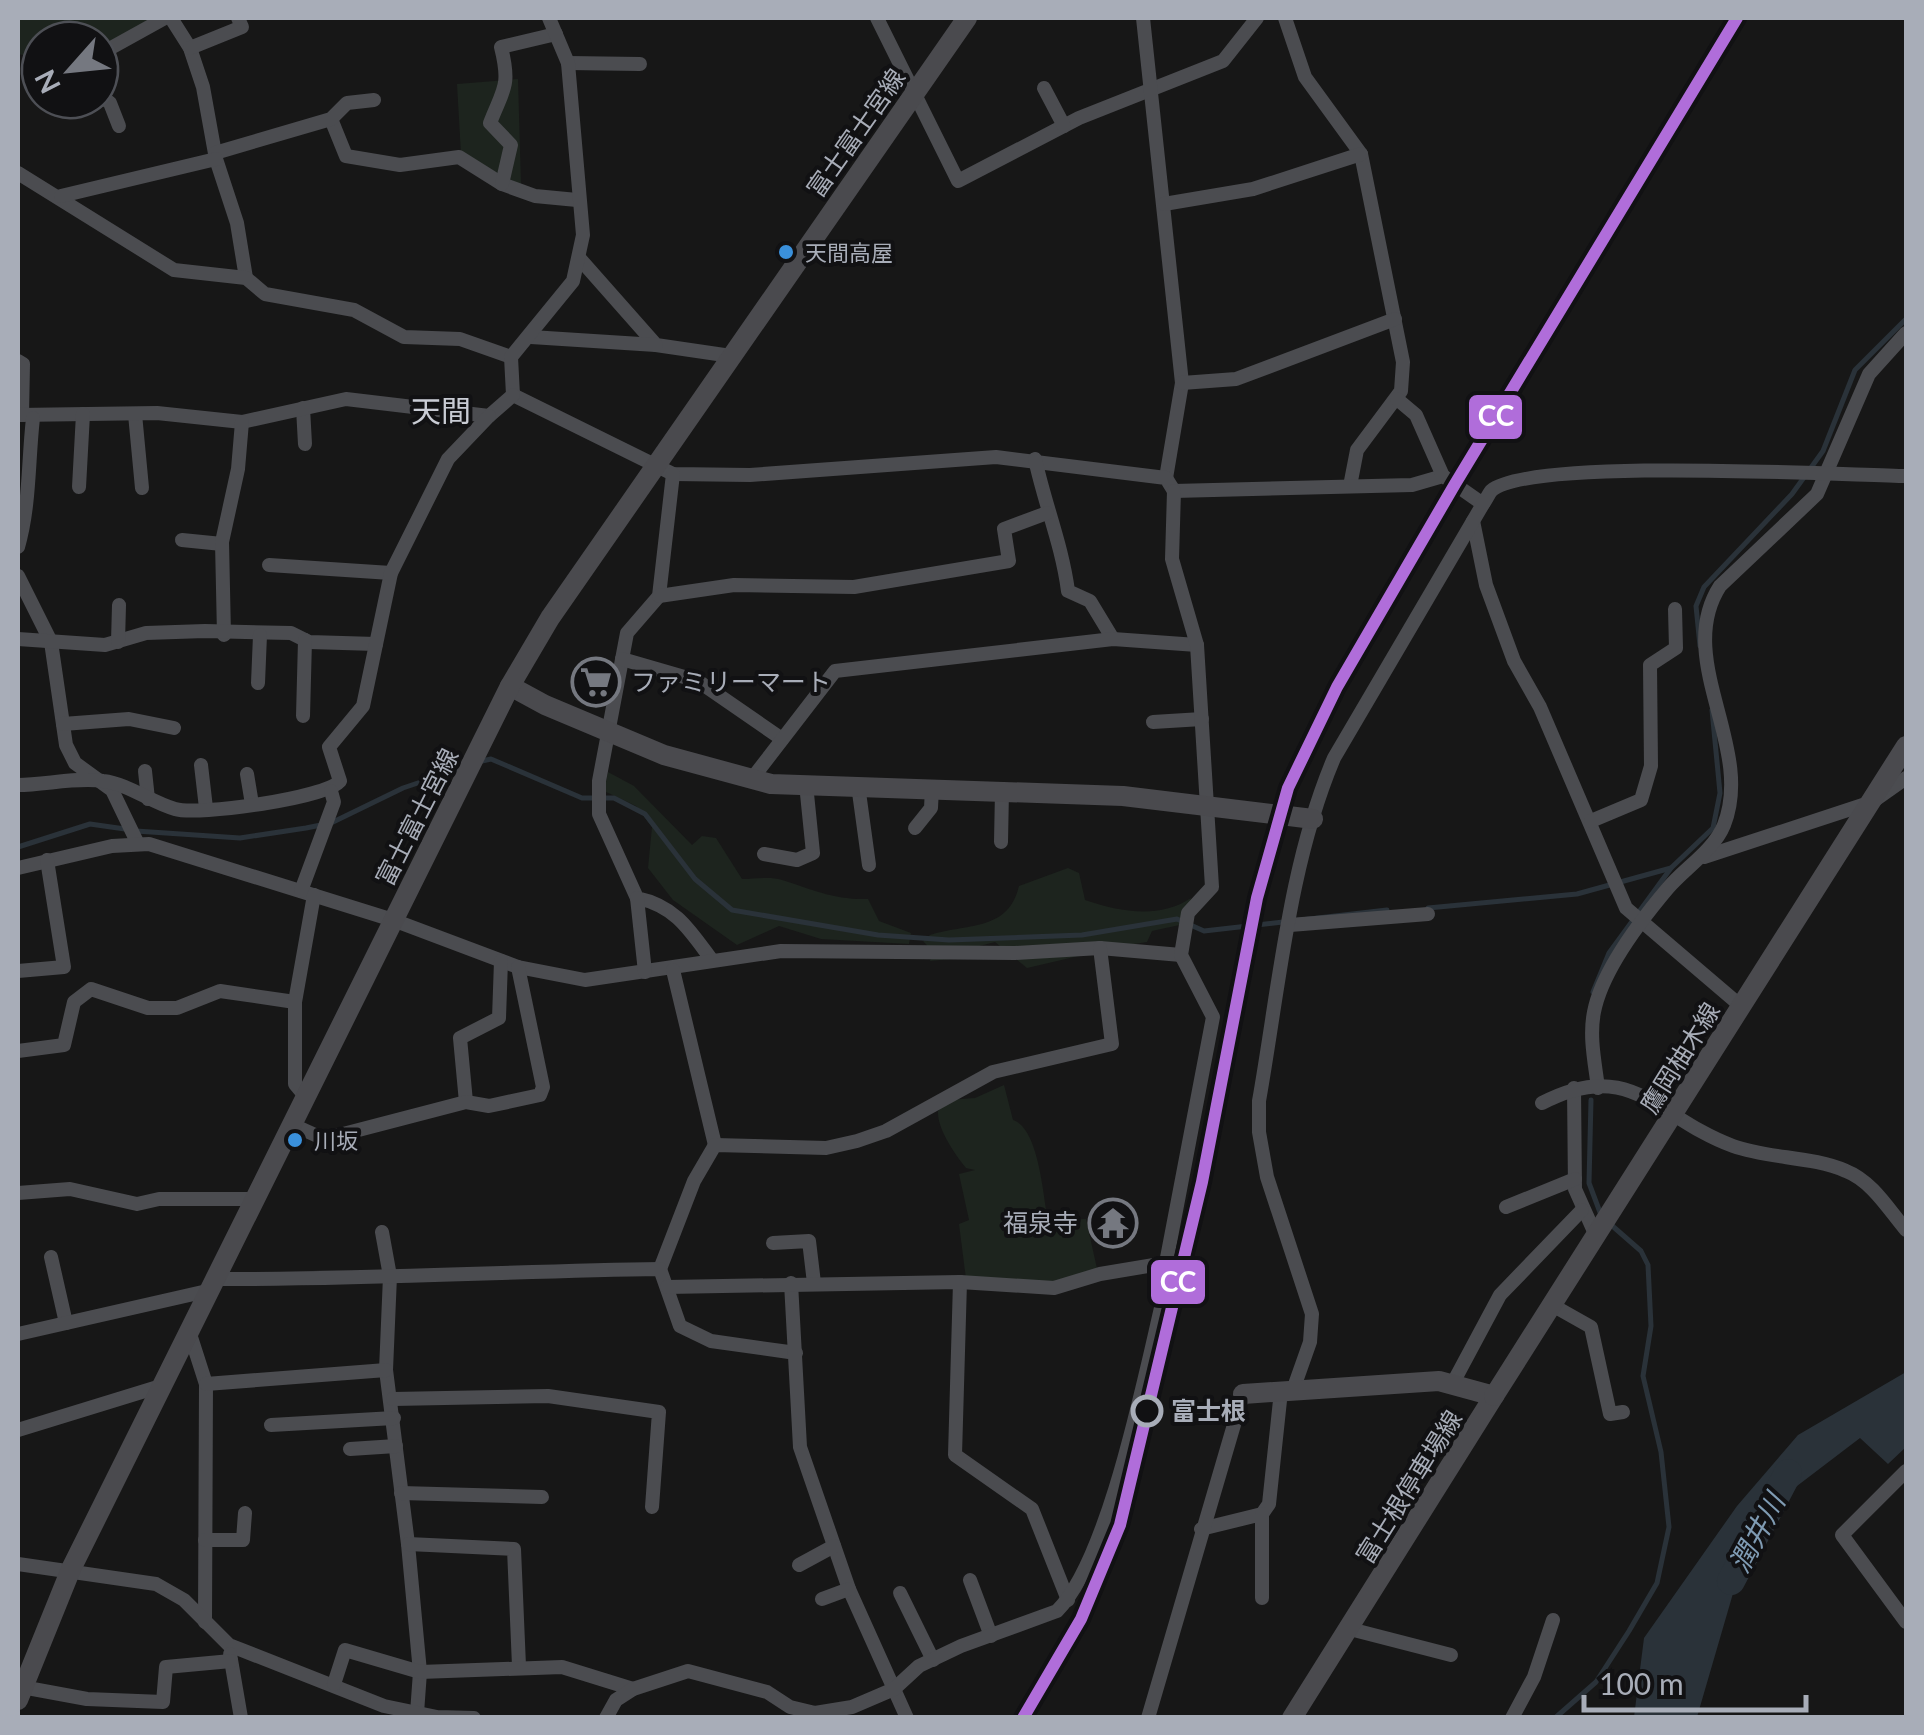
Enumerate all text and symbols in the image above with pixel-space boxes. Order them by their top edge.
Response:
north arrow [20,20,120,120]
street label: 富士富士宮線 [800,62,910,202]
text: N [27,64,67,99]
place label: 天間高屋 [805,239,893,266]
marker: 天間高屋 [776,242,796,262]
district label: 天間 [411,392,471,428]
line badge: CC [1467,393,1524,441]
text: CC [1478,398,1515,432]
supermarket icon: ファミリーマート [570,656,622,708]
place label: ファミリーマート [631,666,831,696]
street label: 富士富士宮線 [369,743,464,890]
street label: 鷹岡柚木線 [1633,997,1725,1118]
place label: 川坂 [314,1127,358,1154]
marker: 川坂 [285,1130,305,1150]
temple icon: 福泉寺 [1087,1197,1139,1249]
place label: 福泉寺 [1003,1207,1078,1237]
line badge: CC [1149,1258,1207,1306]
text: CC [1160,1264,1197,1298]
place label: 富士根 [1171,1395,1246,1425]
marker: 富士根 [1132,1396,1162,1426]
street label: 富士根停車場線 [1349,1404,1467,1569]
water label: 潤井川 [1721,1485,1792,1578]
scale bar [1584,1650,1806,1712]
text: 100 m [1599,1665,1684,1701]

